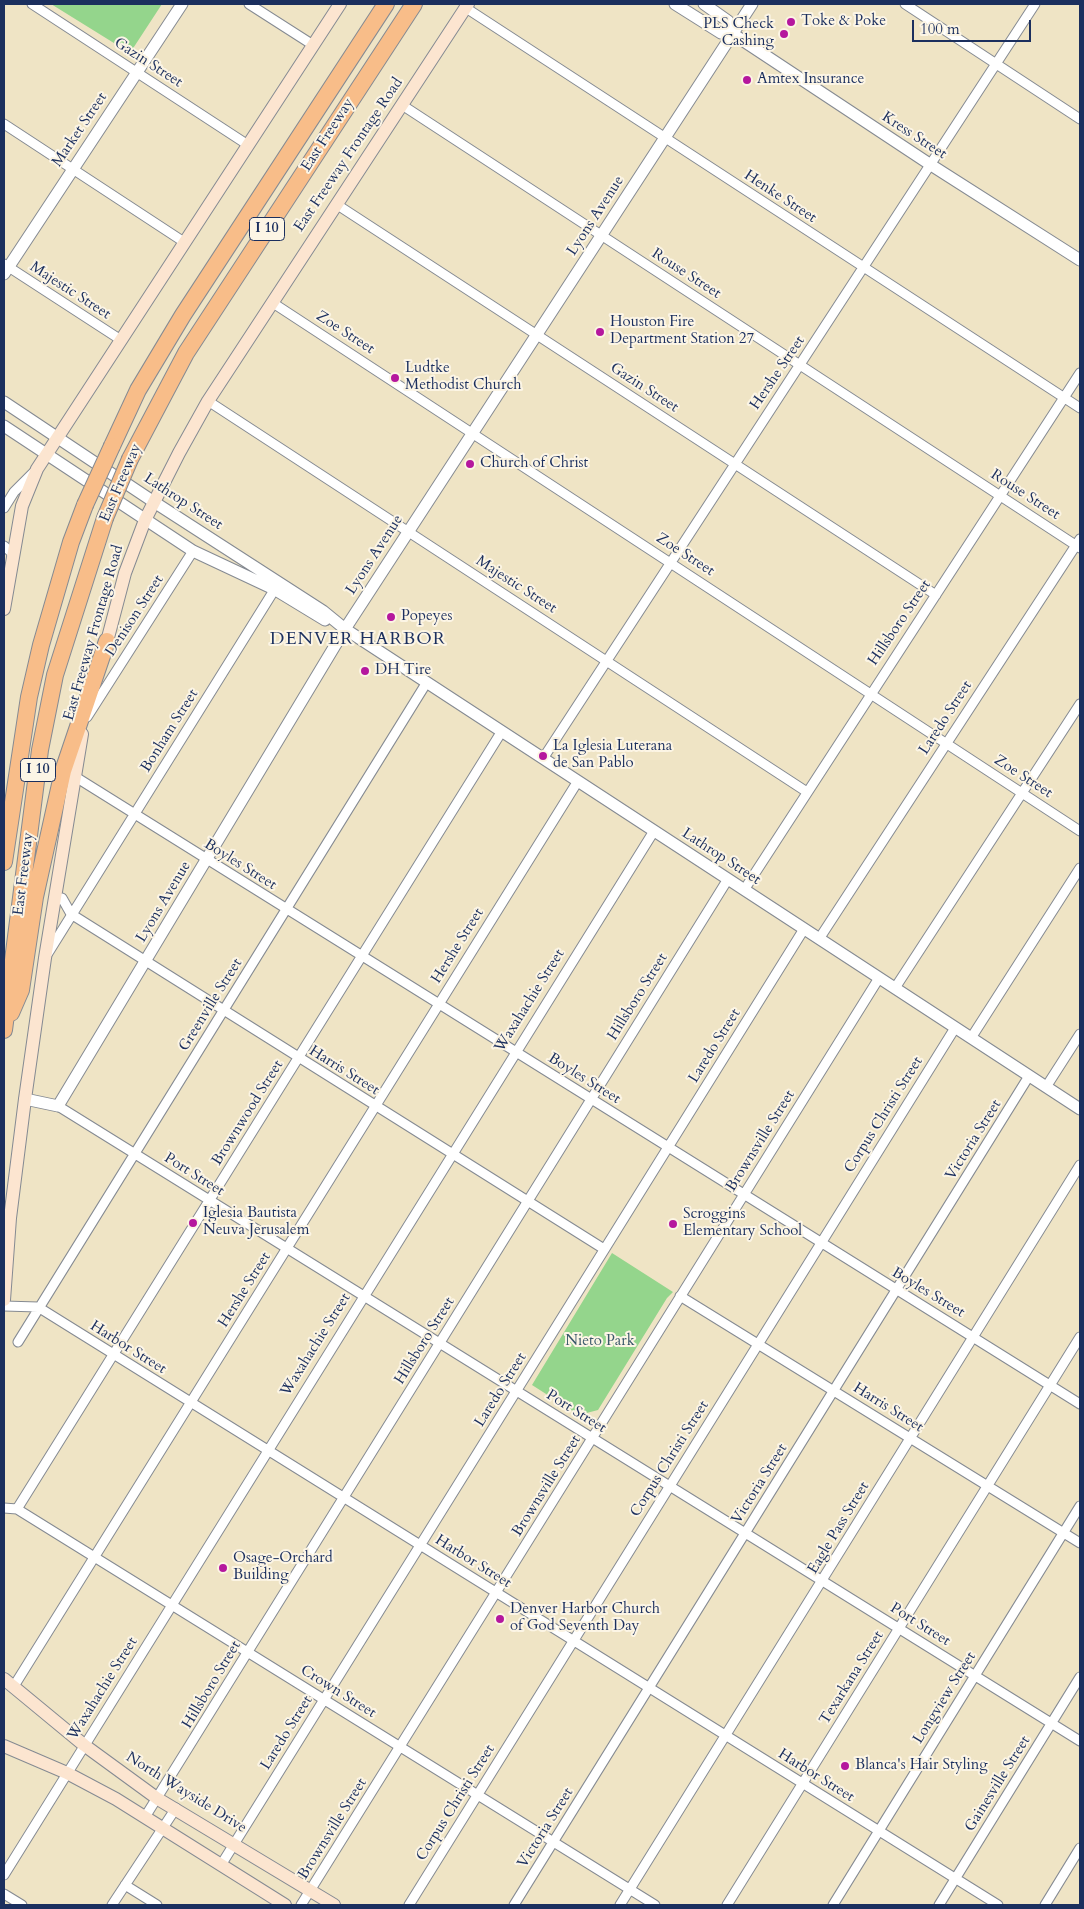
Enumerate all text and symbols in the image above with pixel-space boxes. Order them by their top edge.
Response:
scale bar [914,10,1033,42]
place label: Toke & Poke [801,13,886,31]
place label: PLS Check Cashing [703,16,774,51]
marker: Toke & Poke [785,16,797,28]
text: 100 m [920,19,960,39]
marker: PLS Check Cashing [778,28,790,40]
street label: Gazin Street [110,34,186,92]
place label: Amtex Insurance [757,71,864,89]
marker: Amtex Insurance [741,74,753,86]
street label: East Freeway Frontage Road [291,75,407,235]
street label: Market Street [49,89,111,171]
street label: East Freeway [298,95,358,175]
street label: Kress Street [878,108,950,164]
street label: Henke Street [740,167,820,227]
street label: Lyons Avenue [564,173,628,259]
road number: I 10 [250,218,284,240]
street label: Rouse Street [648,245,724,303]
street label: Majestic Street [26,258,114,324]
street label: Zoe Street [313,308,377,358]
place label: Houston Fire Department Station 27 [610,314,754,349]
marker: Houston Fire Department Station 27 [594,326,606,338]
street label: Hershe Street [747,333,809,413]
street label: Gazin Street [606,359,682,417]
place label: Ludtke Methodist Church [405,360,521,395]
marker: Ludtke Methodist Church [389,372,401,384]
street label: East Freeway [96,441,146,525]
place label: Church of Christ [480,455,588,473]
marker: Church of Christ [464,458,476,470]
street label: Rouse Street [987,466,1063,524]
street label: Lathrop Street [140,470,226,534]
street label: Lyons Avenue [343,512,407,598]
street label: Zoe Street [653,530,717,580]
street label: East Freeway Frontage Road [60,543,128,723]
street label: Majestic Street [472,552,560,618]
street label: Denison Street [102,572,168,660]
street label: Hillsboro Street [865,577,935,669]
place label: Popeyes [401,608,453,626]
marker: Popeyes [385,611,397,623]
district label: DENVER HARBOR [268,629,448,651]
place label: DH Tire [375,662,431,680]
marker: DH Tire [359,665,371,677]
street label: Laredo Street [916,678,976,758]
street label: Bonham Street [137,686,203,776]
place label: La Iglesia Luterana de San Pablo [553,738,672,773]
marker: La Iglesia Luterana de San Pablo [537,750,549,762]
street label: Zoe Street [991,752,1055,802]
road number: I 10 [20,758,56,782]
street label: Lathrop Street [678,825,764,889]
street label: East Freeway [10,831,38,917]
street label: Boyles Street [200,836,280,894]
street label: Lyons Avenue [133,858,195,946]
street label: Hershe Street [428,905,488,987]
street label: Waxahachie Street [491,946,569,1056]
street label: Hillsboro Street [604,950,672,1044]
street label: Greenville Street [175,955,247,1055]
street label: Laredo Street [685,1006,745,1086]
street label: Harris Street [306,1042,382,1100]
street label: Boyles Street [544,1050,624,1108]
street label: Corpus Christi Street [841,1053,927,1177]
street label: Brownwood Street [208,1057,288,1169]
street label: Brownsville Street [723,1087,799,1195]
street label: Victoria Street [942,1097,1006,1183]
street label: Port Street [161,1150,227,1200]
place label: Iglesia Bautista Neuva Jerusalem [203,1205,309,1240]
place label: Scroggins Elementary School [683,1206,802,1241]
marker: Iglesia Bautista Neuva Jerusalem [187,1217,199,1229]
marker: Scroggins Elementary School [667,1218,679,1230]
street label: Hershe Street [215,1249,275,1331]
street label: Boyles Street [888,1264,968,1322]
street label: Waxahachie Street [277,1290,355,1400]
street label: Hillsboro Street [391,1294,459,1388]
street label: Harbor Street [87,1318,169,1378]
park label: Nieto Park [565,1333,635,1351]
street label: Laredo Street [471,1350,531,1430]
street label: Harris Street [850,1379,926,1437]
street label: Port Street [543,1387,609,1437]
street label: Corpus Christi Street [627,1397,713,1521]
street label: Brownsville Street [509,1432,585,1540]
street label: Victoria Street [728,1441,792,1527]
street label: Eagle Pass Street [804,1479,874,1577]
street label: Harbor Street [432,1532,514,1592]
place label: Osage-Orchard Building [233,1550,333,1585]
marker: Osage-Orchard Building [217,1562,229,1574]
street label: Port Street [887,1600,953,1650]
place label: Denver Harbor Church of God Seventh Day [510,1601,660,1636]
marker: Denver Harbor Church of God Seventh Day [494,1613,506,1625]
street label: Texarkana Street [816,1628,888,1728]
street label: Waxahachie Street [64,1634,142,1744]
street label: Hillsboro Street [179,1638,245,1732]
street label: Longview Street [910,1649,980,1747]
street label: Crown Street [297,1662,379,1722]
street label: Laredo Street [257,1693,317,1773]
street label: Gainesville Street [961,1733,1035,1835]
street label: Corpus Christi Street [413,1741,499,1865]
street label: Harbor Street [775,1746,857,1806]
street label: North Wayside Drive [122,1749,250,1837]
place label: Blanca's Hair Styling [855,1757,988,1775]
marker: Blanca's Hair Styling [839,1760,851,1772]
street label: Brownsville Street [295,1775,371,1883]
street label: Victoria Street [514,1785,578,1871]

